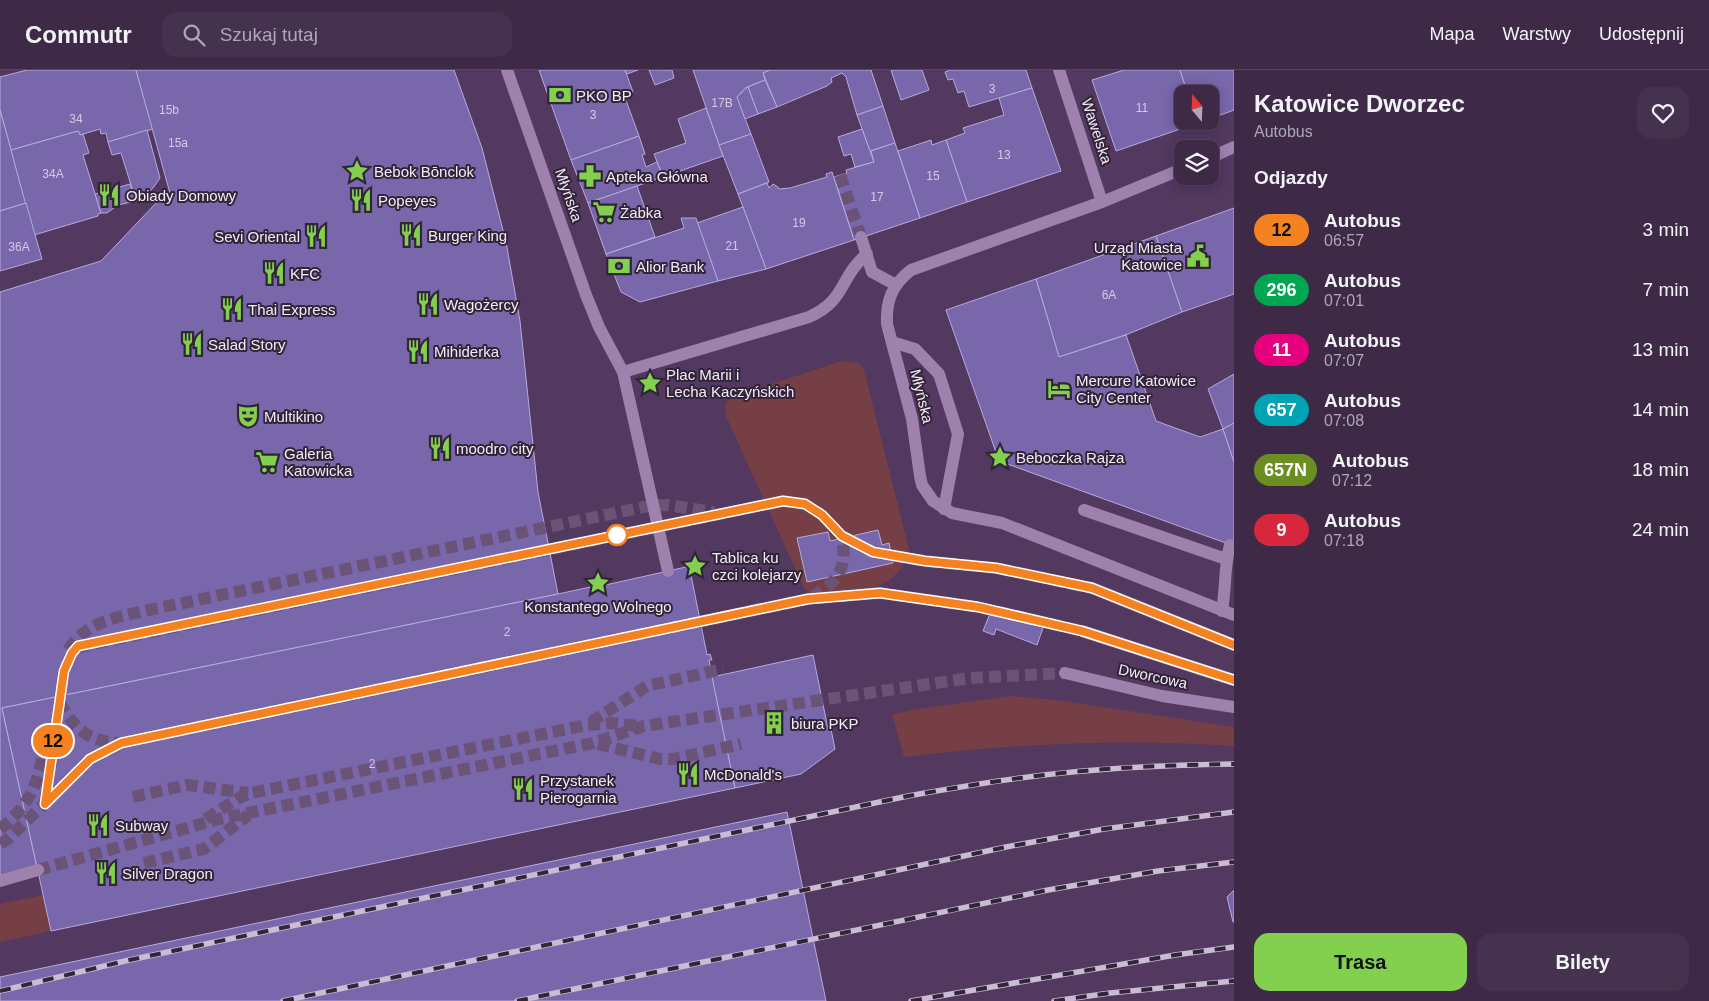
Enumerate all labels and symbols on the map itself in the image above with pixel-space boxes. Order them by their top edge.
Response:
bank icon: PKO BP [547,82,573,108]
house number: 3 [989,82,996,96]
north arrow [1174,85,1219,130]
place label: PKO BP [576,87,632,104]
house number: 17B [711,96,733,110]
street label: Wawelska [1078,96,1116,166]
house number: 11 [1136,101,1149,115]
house number: 15b [159,103,179,117]
house number: 3 [590,108,597,122]
house number: 34 [69,112,83,126]
house number: 15a [168,136,188,150]
house number: 13 [997,148,1011,162]
place icon: Bebok Bōnclok [344,158,370,184]
place label: Bebok Bōnclok [374,163,475,180]
pharmacy icon: Apteka Główna [577,163,603,189]
street label: Młyńska [552,166,586,224]
house number: 34A [42,167,64,181]
place label: Apteka Główna [606,168,708,185]
house number: 15 [926,169,940,183]
restaurant icon: Obiady Domowy [96,182,122,208]
place label: Obiady Domowy [126,187,237,204]
restaurant icon: Popeyes [348,187,374,213]
house number: 17 [870,190,884,204]
place label: Popeyes [378,192,436,209]
supermarket icon: Żabka [591,199,617,225]
place label: Żabka [620,204,662,221]
house number: 19 [792,216,806,230]
restaurant icon: Burger King [398,222,424,248]
restaurant icon: Sevi Oriental [303,223,329,249]
place label: Burger King [428,227,507,244]
place label: Sevi Oriental [214,228,300,245]
house number: 21 [725,239,739,253]
place label: Urząd Miasta Katowice [1094,239,1183,273]
house number: 36A [8,240,30,254]
public building icon: Urząd Miasta Katowice [1185,243,1211,269]
bank icon: Alior Bank [606,253,632,279]
place label: Alior Bank [636,258,705,275]
restaurant icon: KFC [261,260,287,286]
place label: KFC [290,265,320,282]
house number: 6A [1102,288,1116,302]
restaurant icon: Wagożercy [415,291,441,317]
restaurant icon: Thai Express [219,296,245,322]
place label: Wagożercy [444,296,519,313]
place label: Thai Express [248,301,336,318]
restaurant icon: Salad Story [179,331,205,357]
place label: Salad Story [208,336,286,353]
restaurant icon: Mihiderka [405,338,431,364]
place label: Mihiderka [434,343,500,360]
place label: Plac Marii i Lecha Kaczyńskich [666,366,794,400]
street label: Młyńska [907,367,937,425]
place icon: Plac Marii i Lecha Kaczyńskich [637,370,663,396]
place label: Mercure Katowice City Center [1076,372,1196,406]
hotel icon: Mercure Katowice City Center [1046,376,1072,402]
theatre icon: Multikino [235,403,261,429]
place label: Multikino [264,408,323,425]
restaurant icon: moodro city [427,435,453,461]
place label: moodro city [456,440,534,457]
place icon: Beboczka Rajza [987,444,1013,470]
place label: Galeria Katowicka [284,445,353,479]
supermarket icon: Galeria Katowicka [254,449,280,475]
place label: Beboczka Rajza [1016,449,1125,466]
unlabelled marker [606,524,628,546]
place label: Tablica ku czci kolejarzy [712,549,802,583]
place icon: Tablica ku czci kolejarzy [682,553,708,579]
place icon: Konstantego Wolnego [585,570,611,596]
place label: Konstantego Wolnego [524,598,672,615]
house number: 2 [504,625,511,639]
street label: Dworcowa [1117,660,1190,692]
building icon: biura PKP [761,710,787,736]
place label: biura PKP [791,715,859,732]
line badge: 12 [30,725,76,757]
house number: 2 [369,757,376,771]
restaurant icon: McDonald's [675,761,701,787]
place label: McDonald's [704,766,782,783]
place label: Przystanek Pierogarnia [540,772,617,806]
restaurant icon: Przystanek Pierogarnia [510,776,536,802]
restaurant icon: Subway [85,812,111,838]
place label: Subway [115,817,169,834]
restaurant icon: Silver Dragon [93,860,119,886]
place label: Silver Dragon [122,865,213,882]

